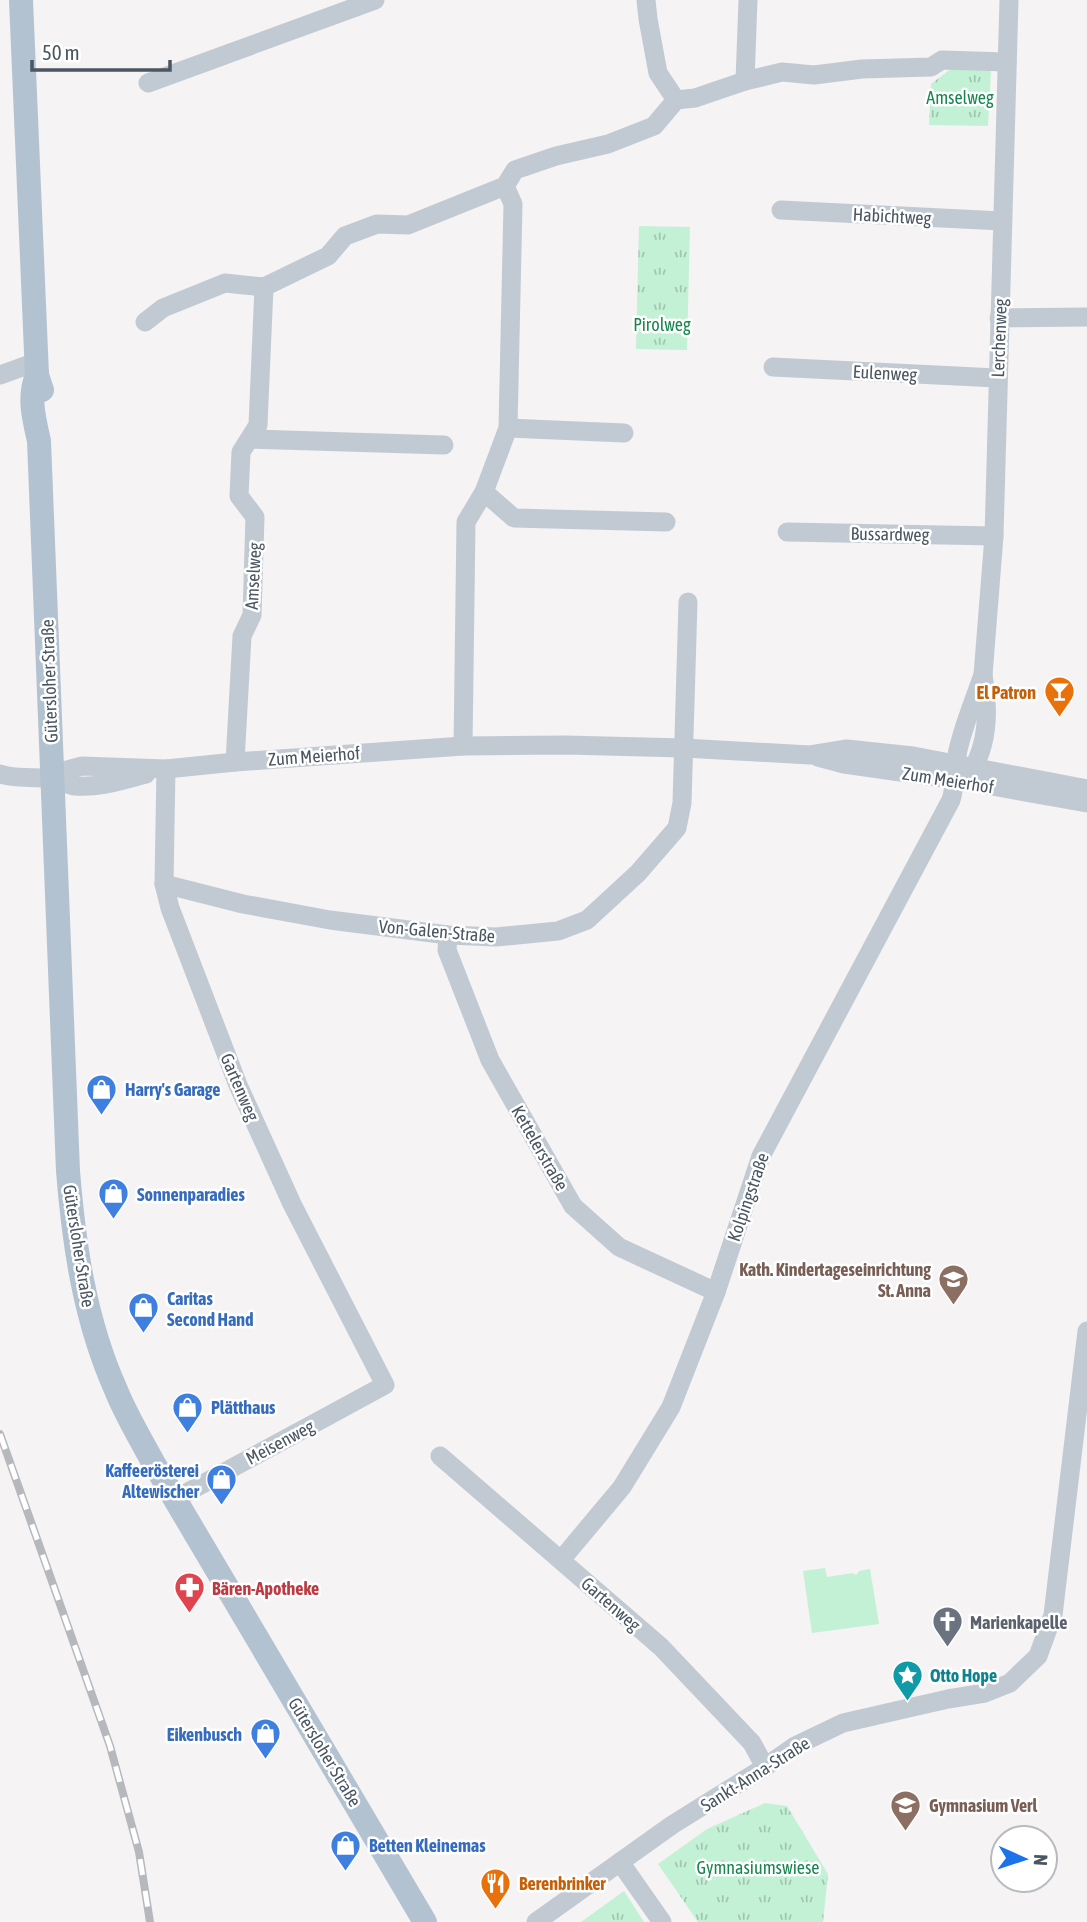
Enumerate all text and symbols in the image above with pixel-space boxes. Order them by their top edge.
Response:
scale bar [32,28,170,72]
text: 50 m [42,40,80,64]
park label: Amselweg [926,87,994,108]
street label: Habichtweg [852,203,932,229]
street label: Lerchenweg [987,298,1011,378]
park label: Pirolweg [633,314,691,335]
street label: Eulenweg [852,361,918,385]
street label: Bussardweg [851,523,930,545]
street label: Amselweg [241,542,265,610]
street label: Gütersloher Straße [36,619,62,743]
bar icon: El Patron [1042,675,1076,719]
place label: El Patron [977,682,1036,703]
street label: Zum Meierhof [267,742,361,770]
street label: Zum Meierhof [901,762,995,798]
street label: Von-Galen-Straße [378,915,496,947]
street label: Gartenweg [216,1050,264,1124]
shop icon: Harry's Garage [85,1072,119,1116]
place label: Harry's Garage [125,1079,220,1100]
street label: Kettelerstraße [507,1102,573,1194]
street label: Kolpingstraße [723,1150,773,1244]
shop icon: Sonnenparadies [97,1177,131,1221]
street label: Gütersloher Straße [59,1183,99,1309]
place label: Sonnenparadies [137,1184,245,1205]
place label: Kath. Kindertageseinrichtung St. Anna [739,1259,931,1301]
school or university icon: Kath. Kindertageseinrichtung St. Anna [937,1262,971,1306]
place label: Caritas Second Hand [167,1288,254,1330]
shop icon: Caritas Second Hand [127,1291,161,1335]
shop icon: Plätthaus [171,1390,205,1434]
place label: Plätthaus [211,1397,276,1418]
street label: Meisenweg [242,1415,318,1469]
place label: Kaffeerösterei Altewischer [105,1460,200,1502]
shop icon: Kaffeerösterei Altewischer [205,1463,239,1507]
pharmacy icon: Bären-Apotheke [172,1571,206,1615]
street label: Gartenweg [577,1573,645,1636]
place label: Bären-Apotheke [212,1578,319,1599]
church icon: Marienkapelle [930,1605,964,1649]
place label: Marienkapelle [970,1612,1067,1633]
place icon: Otto Hope [890,1658,924,1702]
place label: Otto Hope [930,1665,997,1686]
street label: Gütersloher Straße [284,1694,366,1810]
shop icon: Eikenbusch [248,1717,282,1761]
place label: Eikenbusch [167,1724,242,1745]
street label: Sankt-Anna-Straße [697,1732,813,1816]
school or university icon: Gymnasium Verl [889,1788,923,1832]
place label: Gymnasium Verl [929,1795,1037,1816]
north arrow [989,1824,1059,1894]
shop icon: Betten Kleinemas [329,1828,363,1872]
place label: Betten Kleinemas [369,1835,486,1856]
text: N [1030,1854,1052,1866]
park label: Gymnasiumswiese [696,1857,820,1878]
restaurant icon: Berenbrinker [479,1866,513,1910]
place label: Berenbrinker [519,1873,606,1894]

